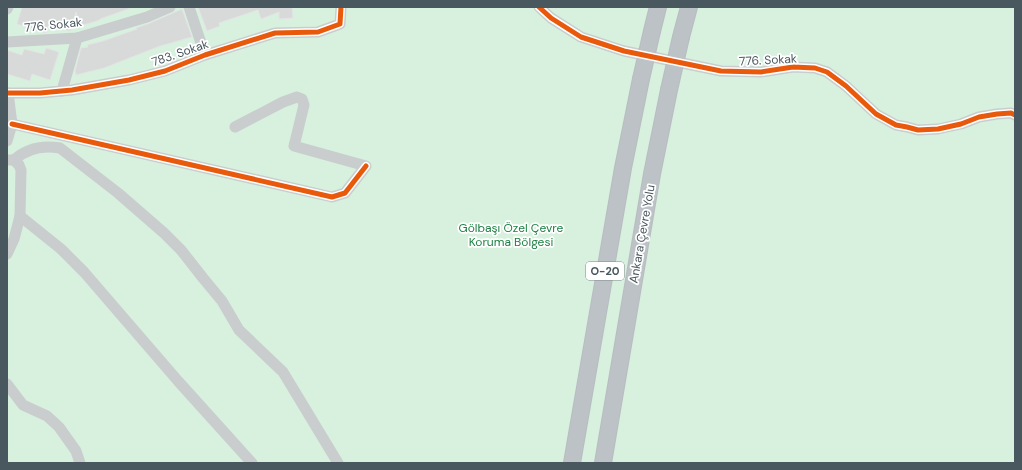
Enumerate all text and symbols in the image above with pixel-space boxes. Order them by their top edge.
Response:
street label: 776. Sokak [23,14,83,36]
street label: 783. Sokak [150,36,210,70]
street label: 776. Sokak [739,50,797,70]
street label: Ankara Çevre Yolu [625,183,659,285]
park label: Gölbaşı Özel Çevre Koruma Bölgesi [459,220,564,250]
road number: O-20 [586,262,624,280]

